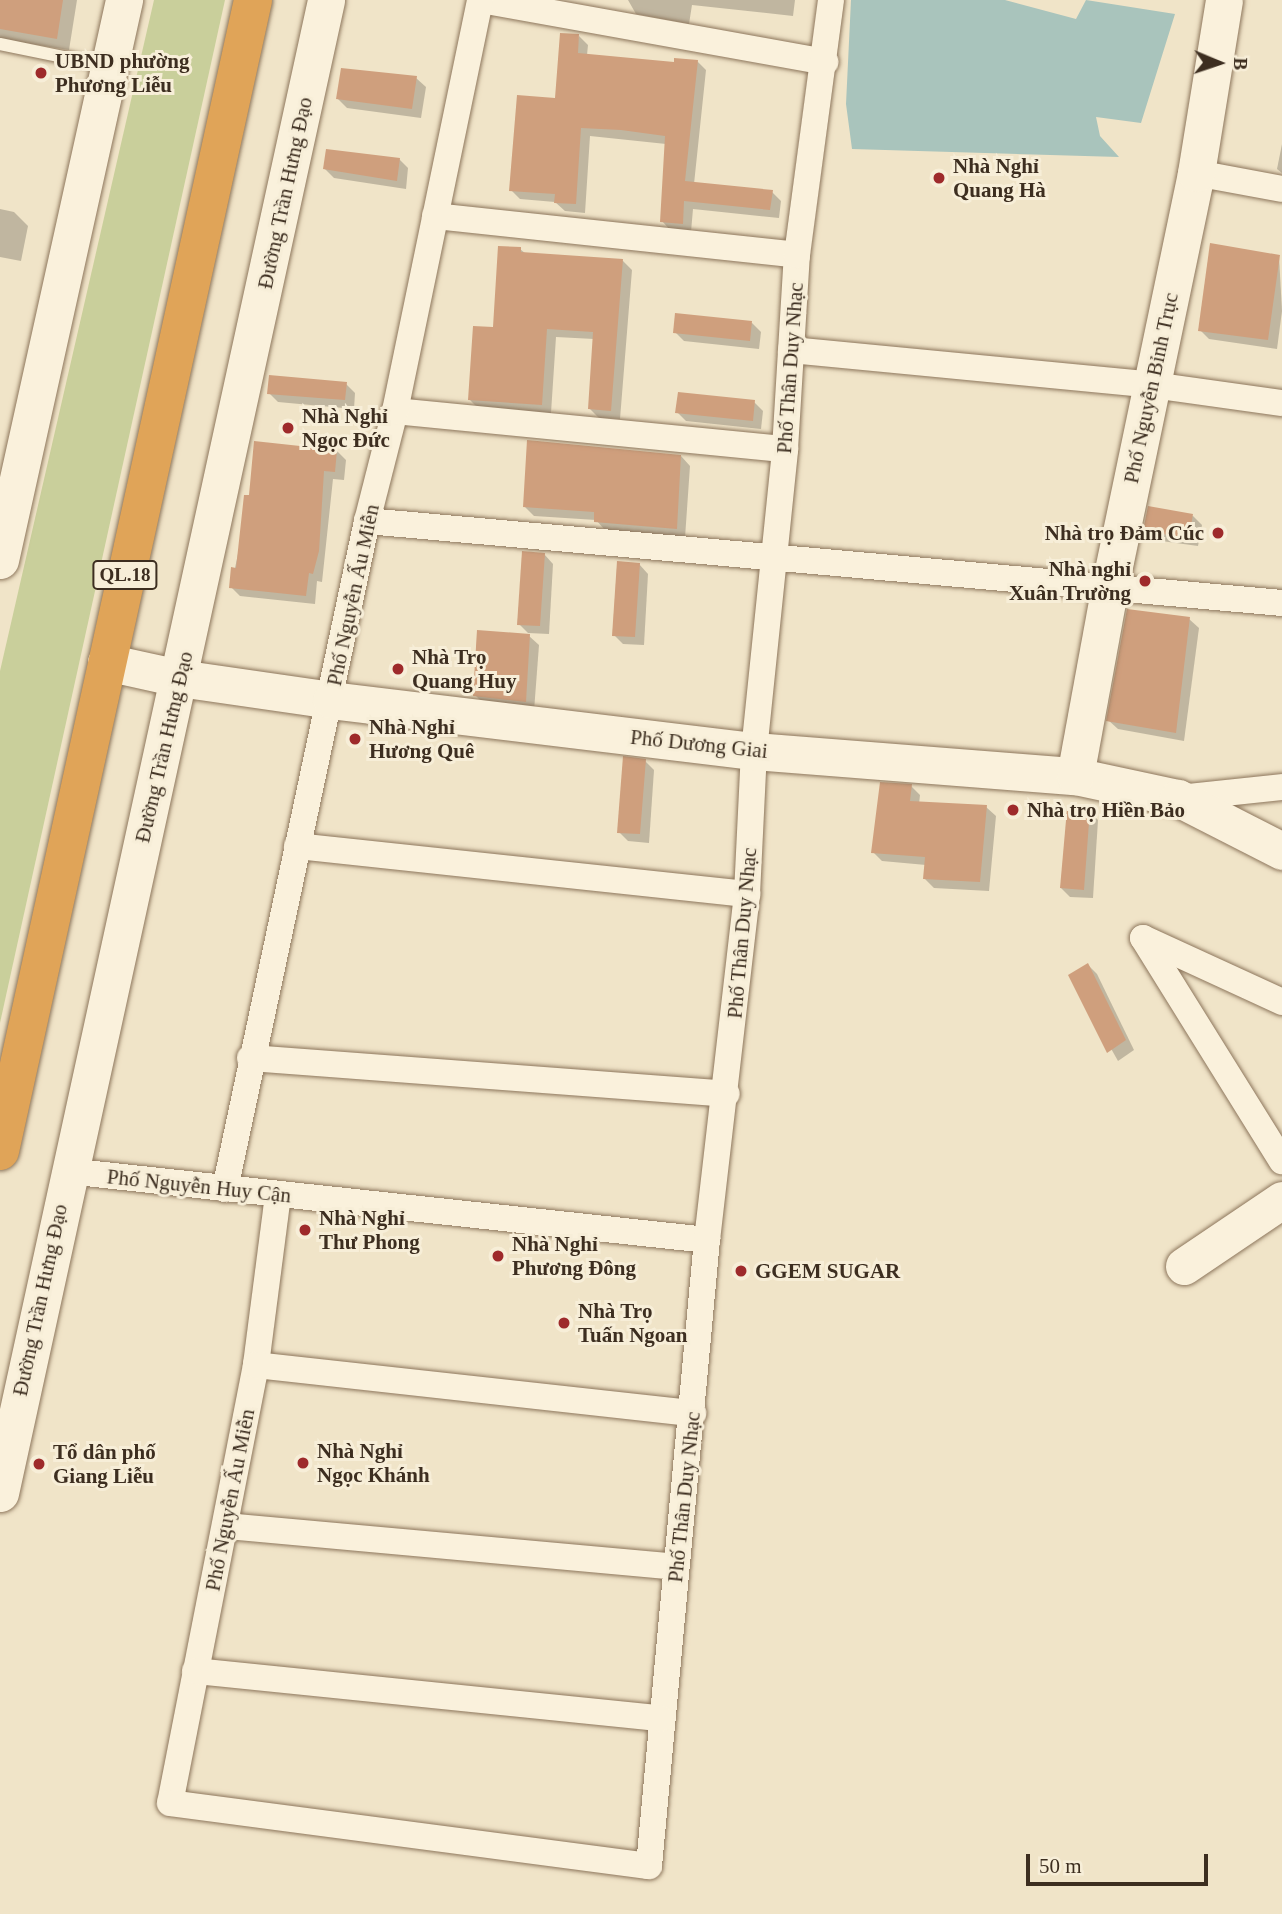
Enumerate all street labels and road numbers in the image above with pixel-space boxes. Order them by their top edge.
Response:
street label: Đường Trần Hưng Đạo [252,95,318,291]
street label: Phố Thân Duy Nhạc [771,281,809,455]
street label: Phố Nguyễn Bỉnh Trục [1118,290,1184,486]
street label: Phố Nguyễn Ấu Miễn [321,502,385,688]
road number: QL.18 [92,560,158,590]
street label: Đường Trần Hưng Đạo [130,649,198,845]
street label: Phố Dương Giai [629,724,769,764]
street label: Phố Thân Duy Nhạc [722,846,762,1020]
street label: Phố Nguyễn Huy Cận [106,1164,292,1208]
street label: Đường Trần Hưng Đạo [7,1202,73,1398]
street label: Phố Nguyễn Ấu Miễn [200,1407,260,1593]
street label: Phố Thân Duy Nhạc [662,1410,706,1584]

